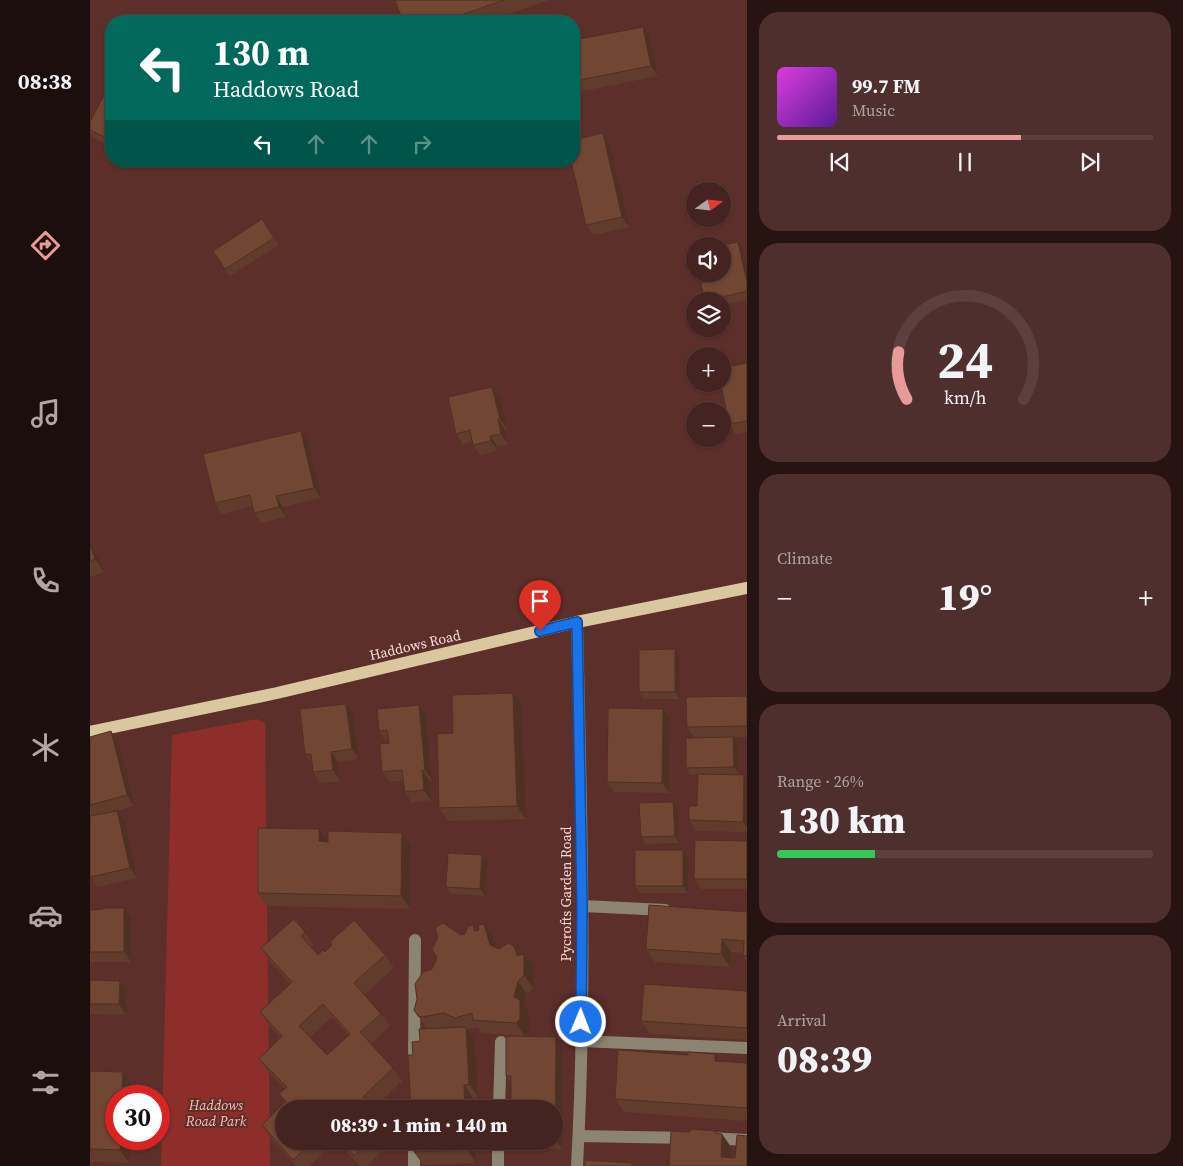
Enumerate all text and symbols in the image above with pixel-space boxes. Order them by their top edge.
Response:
text: 130 m [213,29,309,77]
icon: left [130,35,195,100]
text: 08:38 [18,66,72,96]
text: 99.7 FM [852,73,921,99]
text: Haddows Road [213,74,359,104]
text: Music [852,99,895,121]
icon: left [249,130,277,158]
icon: ahead [302,130,330,158]
icon: ahead [355,130,383,158]
icon: right [408,130,436,158]
icon: previous [826,148,854,176]
icon: pause [951,148,979,176]
icon: next [1076,148,1104,176]
north arrow [686,182,731,228]
map controls [686,182,731,447]
icon: directions [28,228,63,263]
button: sound [686,237,731,282]
button: layers [686,292,731,337]
text: 24 [937,324,993,395]
button: + [686,347,731,392]
text: km/h [944,385,987,410]
icon: music [28,396,63,431]
button: − [686,402,731,447]
text: Climate [777,547,833,569]
icon: phone [28,563,63,598]
text: 19° [938,571,992,623]
text: − [777,579,792,617]
text: + [1138,579,1153,617]
pin [519,580,561,631]
icon: arrive [526,587,554,615]
street label: Haddows Road [367,625,463,665]
icon: climate [28,730,63,765]
text: Range · 26% [777,770,864,792]
text: 130 km [777,794,905,846]
street label: Pycrofts Garden Road [556,826,576,962]
icon: car [28,898,63,933]
position arrow [554,995,606,1047]
text: Arrival [777,1009,826,1031]
text: 08:39 [777,1033,872,1085]
icon: filters [28,1065,63,1100]
speed limit sign: 30 [105,1085,170,1150]
park label: Haddows Road Park [185,1095,247,1131]
text: 08:39 · 1 min · 140 m [330,1112,508,1138]

